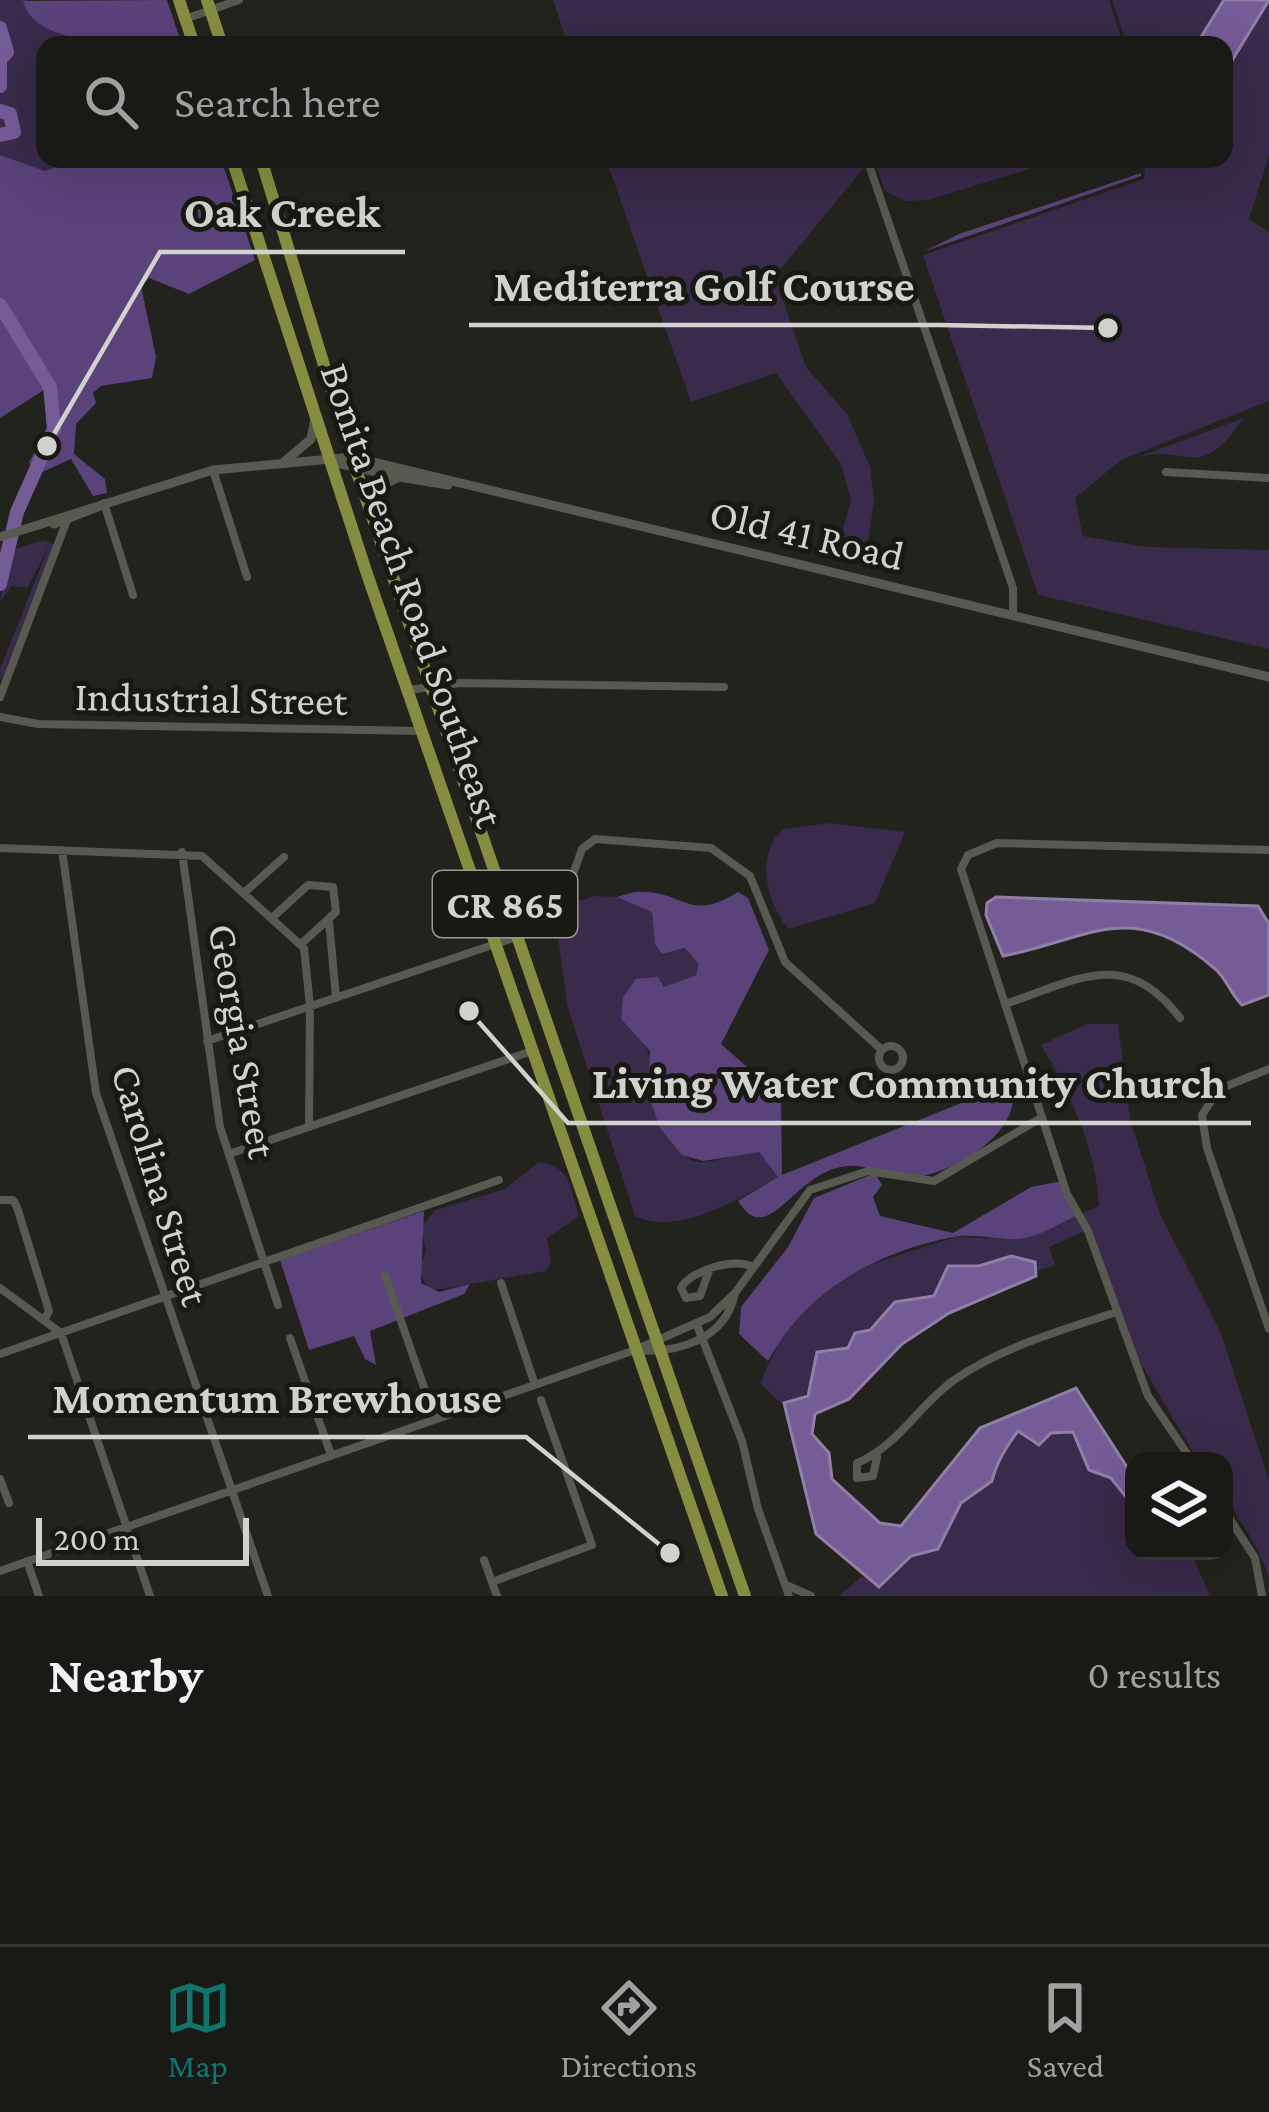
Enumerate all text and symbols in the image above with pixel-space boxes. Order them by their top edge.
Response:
search box [36,36,1233,168]
icon: search [78,69,144,135]
text: Search here [174,77,381,127]
callout: Oak Creek [160,171,405,252]
text: Oak Creek [184,187,381,237]
callout: Mediterra Golf Course [469,244,939,325]
text: Mediterra Golf Course [493,261,915,311]
street label: Bonita Beach Road Southeast [311,357,515,834]
street label: Old 41 Road [705,489,909,579]
street label: Industrial Street [74,672,349,724]
road number: CR 865 [433,871,577,937]
street label: Georgia Street [199,920,287,1163]
callout: Living Water Community Church [568,1042,1251,1123]
text: Living Water Community Church [592,1058,1226,1108]
street label: Carolina Street [102,1059,220,1312]
callout: Momentum Brewhouse [28,1356,526,1437]
text: Momentum Brewhouse [52,1373,502,1423]
map controls [1125,1452,1233,1560]
button: layers [1125,1452,1233,1560]
scale bar [36,1512,249,1565]
text: 200 m [54,1520,140,1557]
text: Nearby [48,1646,203,1703]
text: 0 results [1087,1653,1221,1696]
tab: Map [165,1975,231,2084]
tab: Directions [561,1975,697,2084]
tab: Saved [1027,1975,1104,2084]

